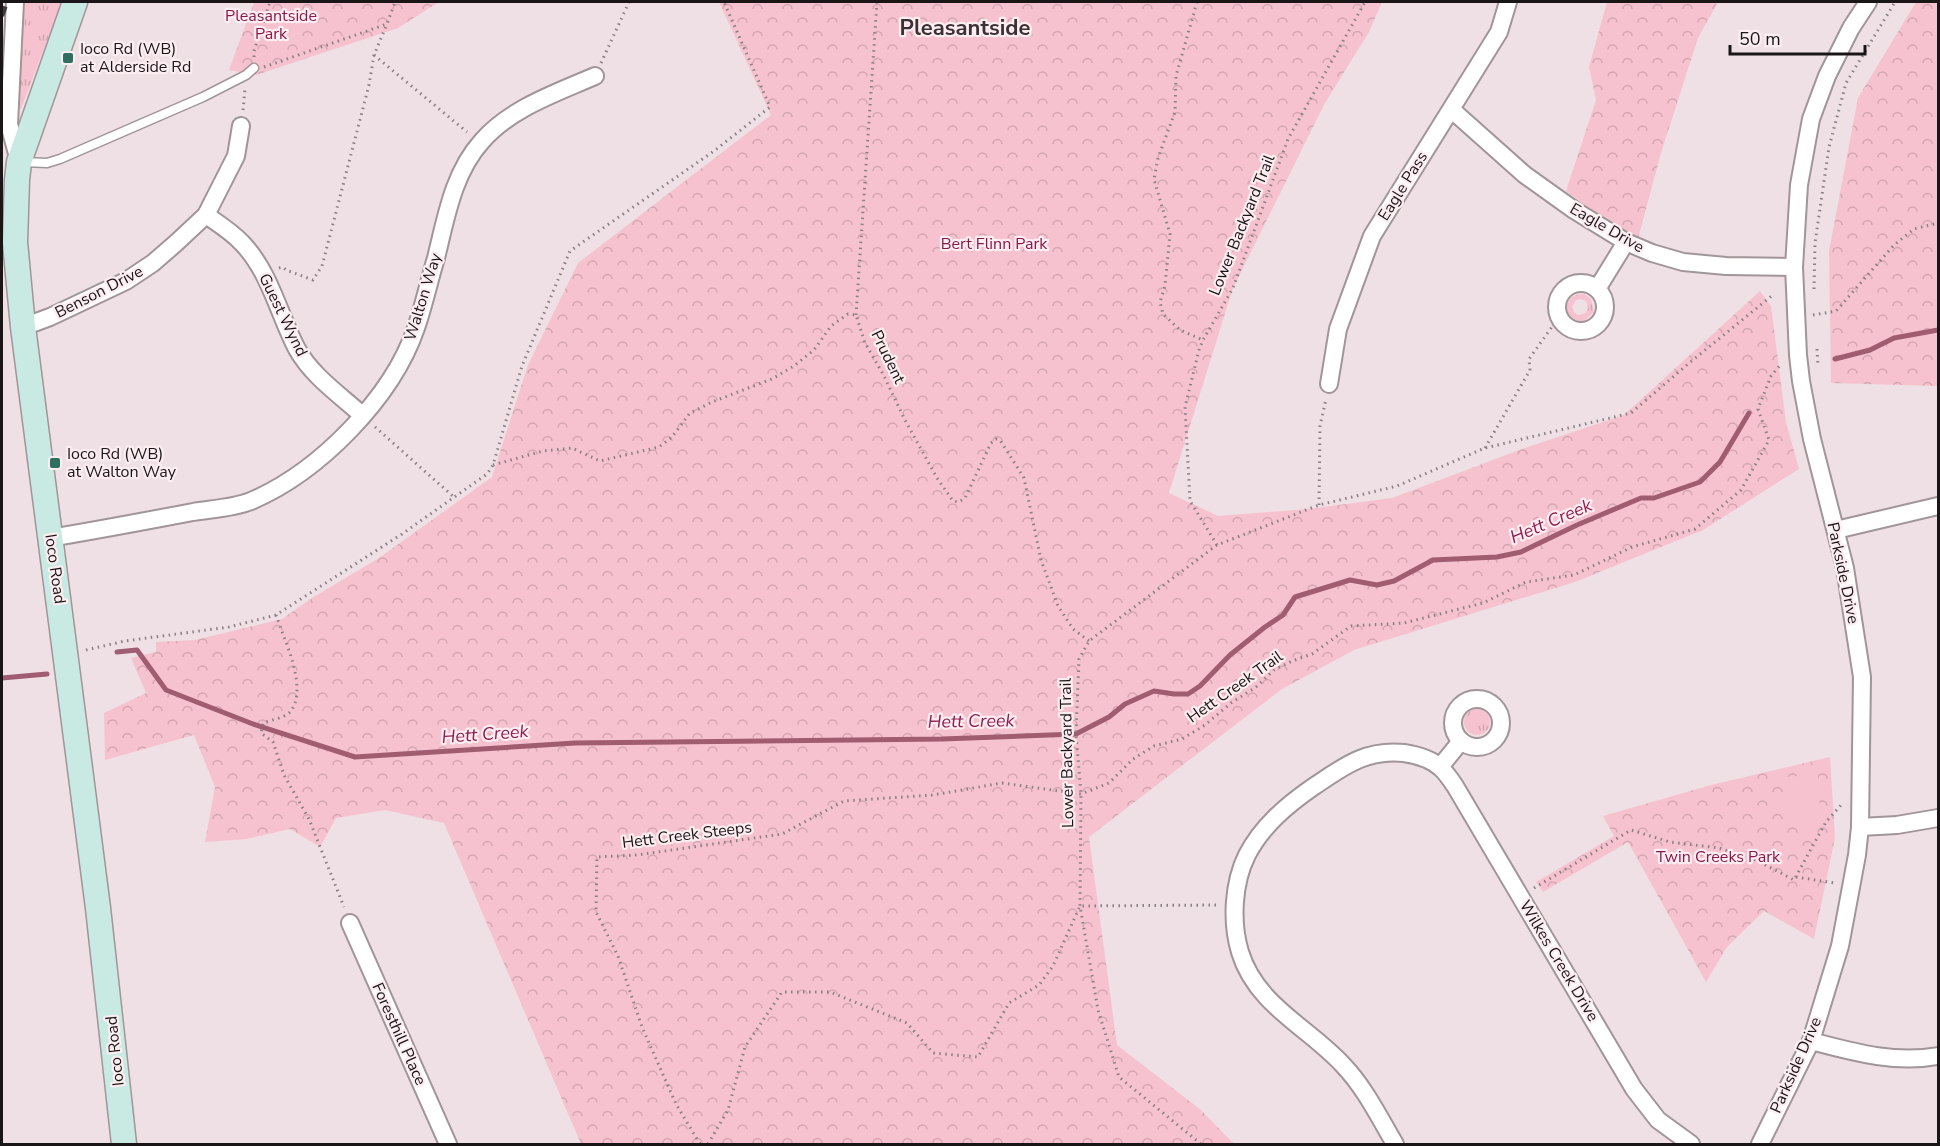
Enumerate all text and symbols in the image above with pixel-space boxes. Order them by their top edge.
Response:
park label: Pleasantside Park [225,5,317,45]
district label: Pleasantside [900,13,1030,43]
scale bar [1730,18,1865,56]
text: 50 m [1739,27,1781,51]
place label: Ioco Rd (WB) at Alderside Rd [80,38,191,78]
marker: Ioco Rd (WB) at Alderside Rd [61,51,75,65]
street label: Eagle Pass [1373,147,1433,225]
street label: Lower Backyard Trail [1204,151,1280,299]
street label: Eagle Drive [1566,198,1648,258]
park label: Bert Flinn Park [941,233,1048,255]
street label: Walton Way [399,250,447,344]
street label: Benson Drive [51,260,147,324]
street label: Guest Wynd [253,270,313,360]
street label: Prudent [866,326,911,388]
place label: Ioco Rd (WB) at Walton Way [67,443,177,483]
marker: Ioco Rd (WB) at Walton Way [48,456,62,470]
water label: Hett Creek [1506,493,1597,549]
street label: Parkside Drive [1822,520,1864,626]
street label: Ioco Road [39,533,71,605]
street label: Hett Creek Trail [1183,646,1288,728]
street label: Lower Backyard Trail [1055,678,1079,828]
water label: Hett Creek [927,708,1016,734]
water label: Hett Creek [441,719,530,749]
street label: Hett Creek Steeps [621,816,753,854]
park label: Twin Creeks Park [1656,846,1781,868]
street label: Wilkes Creek Drive [1514,896,1604,1026]
street label: Foresthill Place [367,979,431,1089]
street label: Parkside Drive [1765,1013,1827,1117]
street label: Ioco Road [100,1015,130,1087]

